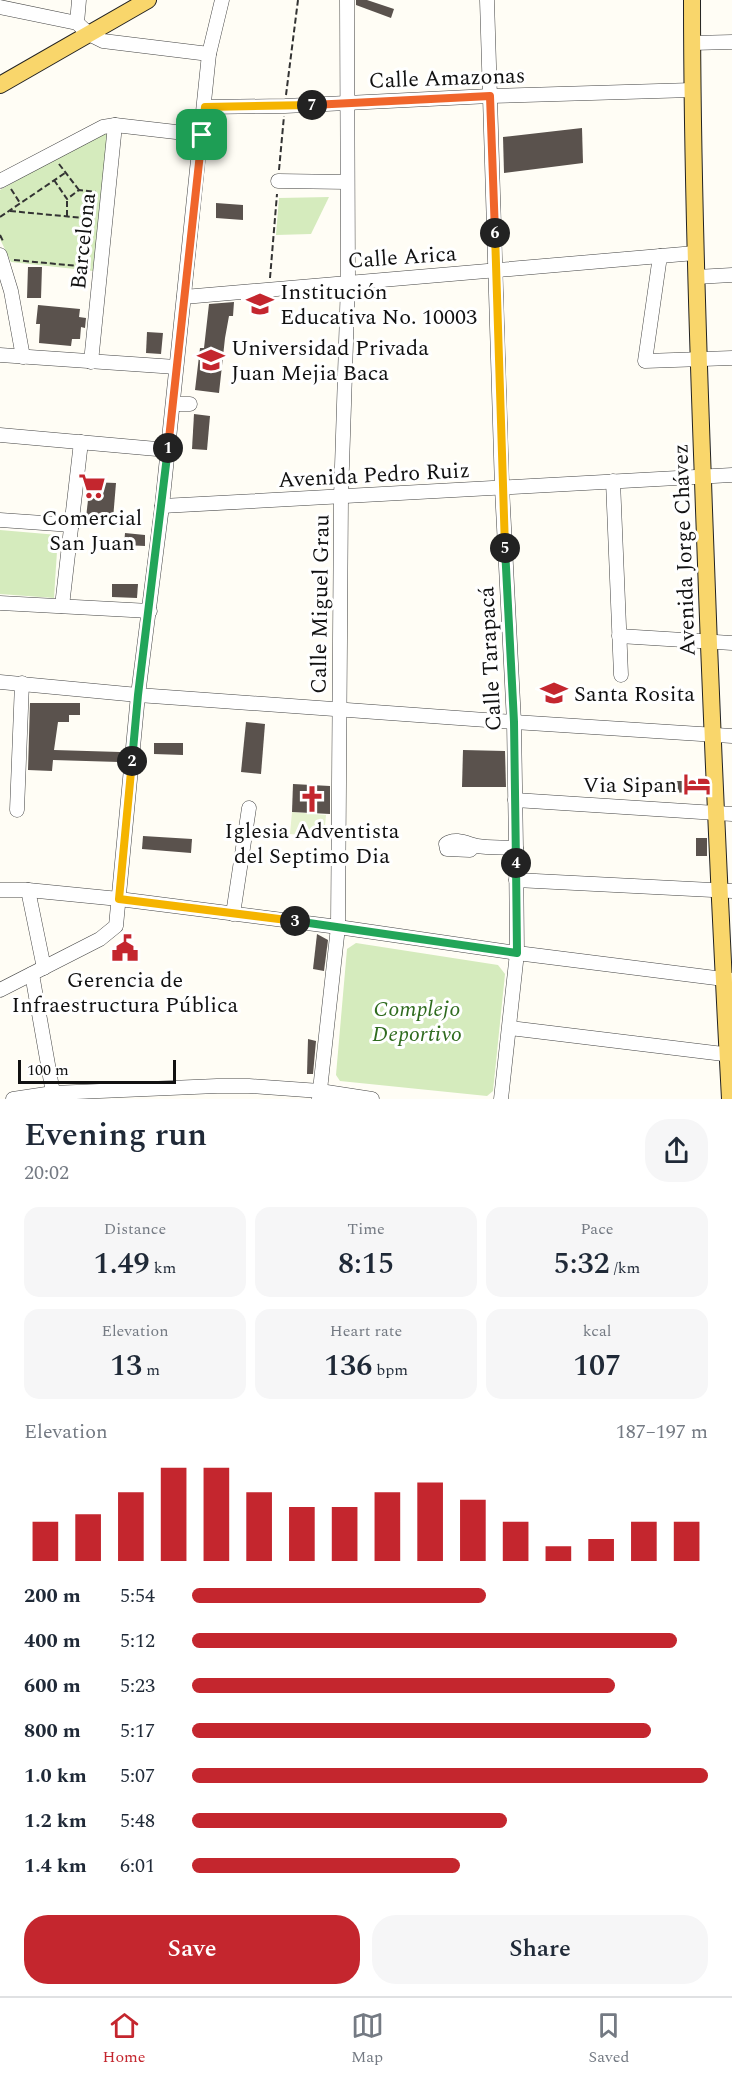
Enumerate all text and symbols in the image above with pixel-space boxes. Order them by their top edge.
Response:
street label: Calle Amazonas [368,59,526,98]
pin: 7 [297,90,327,120]
text: 7 [308,93,316,117]
pin [176,109,227,160]
icon: arrive [185,118,218,151]
street label: Barcelona [62,191,105,291]
pin: 6 [480,218,510,248]
text: 6 [491,221,499,245]
street label: Calle Arica [347,237,458,278]
place label: Institución Educativa No. 10003 [280,276,477,334]
school or university icon: Institución Educativa No. 10003 [245,289,275,319]
place label: Universidad Privada Juan Mejia Baca [231,332,429,390]
school or university icon: Universidad Privada Juan Mejia Baca [196,345,226,375]
pin: 1 [153,433,183,463]
text: 1 [164,436,172,460]
street label: Avenida Jorge Chávez [664,443,705,657]
street label: Avenida Pedro Ruiz [277,454,471,497]
supermarket icon: Comercial San Juan [77,471,107,501]
place label: Comercial San Juan [42,502,142,560]
street label: Calle Miguel Grau [302,514,339,694]
pin: 5 [490,533,520,563]
text: 5 [501,536,509,560]
street label: Calle Tarapacá [470,586,511,732]
school or university icon: Santa Rosita [539,678,569,708]
place label: Santa Rosita [574,678,695,711]
pin: 2 [117,746,147,776]
text: 2 [128,749,136,773]
place label: Via Sipan [583,769,677,802]
hotel icon: Via Sipan [682,769,712,799]
church icon: Iglesia Adventista del Septimo Dia [297,784,327,814]
place label: Iglesia Adventista del Septimo Dia [224,815,400,873]
pin: 4 [501,848,531,878]
text: 4 [512,851,520,875]
pin: 3 [280,906,310,936]
text: 3 [291,909,299,933]
public building icon: Gerencia de Infraestructura Pública [110,933,140,963]
place label: Gerencia de Infraestructura Pública [12,964,239,1022]
park label: Complejo Deportivo [372,993,462,1051]
scale bar [18,1057,176,1084]
text: 100 m [27,1058,69,1082]
text: Evening run [24,1110,207,1160]
button: share [645,1119,708,1182]
text: 20:02 [24,1158,69,1188]
text: Distance [104,1217,166,1241]
text: Time [347,1217,385,1241]
text: Pace [580,1217,614,1241]
text: 1.49 [94,1241,150,1287]
text: 8:15 [338,1241,394,1287]
text: 5:32 [554,1241,610,1287]
text: km [150,1256,176,1280]
text: /km [610,1256,640,1280]
text: Elevation [101,1319,169,1343]
text: Heart rate [330,1319,402,1343]
text: kcal [583,1319,611,1343]
text: 13 [110,1343,142,1389]
text: 136 [324,1343,372,1389]
text: 107 [573,1343,621,1389]
text: m [142,1358,160,1382]
text: bpm [372,1358,408,1382]
text: Elevation [24,1417,108,1447]
text: 187–197 m [616,1417,708,1447]
text: 200 m [24,1581,81,1611]
text: 5:54 [120,1581,155,1611]
text: 400 m [24,1626,81,1656]
text: 5:12 [120,1626,155,1656]
text: 600 m [24,1671,81,1701]
text: 5:23 [120,1671,155,1701]
text: 800 m [24,1716,81,1746]
text: 5:17 [120,1716,155,1746]
text: 1.0 km [24,1761,87,1791]
text: 5:07 [120,1761,155,1791]
text: 1.2 km [24,1806,87,1836]
text: 5:48 [120,1806,155,1836]
text: 1.4 km [24,1851,87,1881]
text: 6:01 [120,1851,155,1881]
button: Save [24,1915,360,1984]
button: Share [372,1915,708,1984]
tab: Home [102,2009,146,2069]
tab: Map [351,2009,384,2069]
tab: Saved [588,2009,630,2069]

